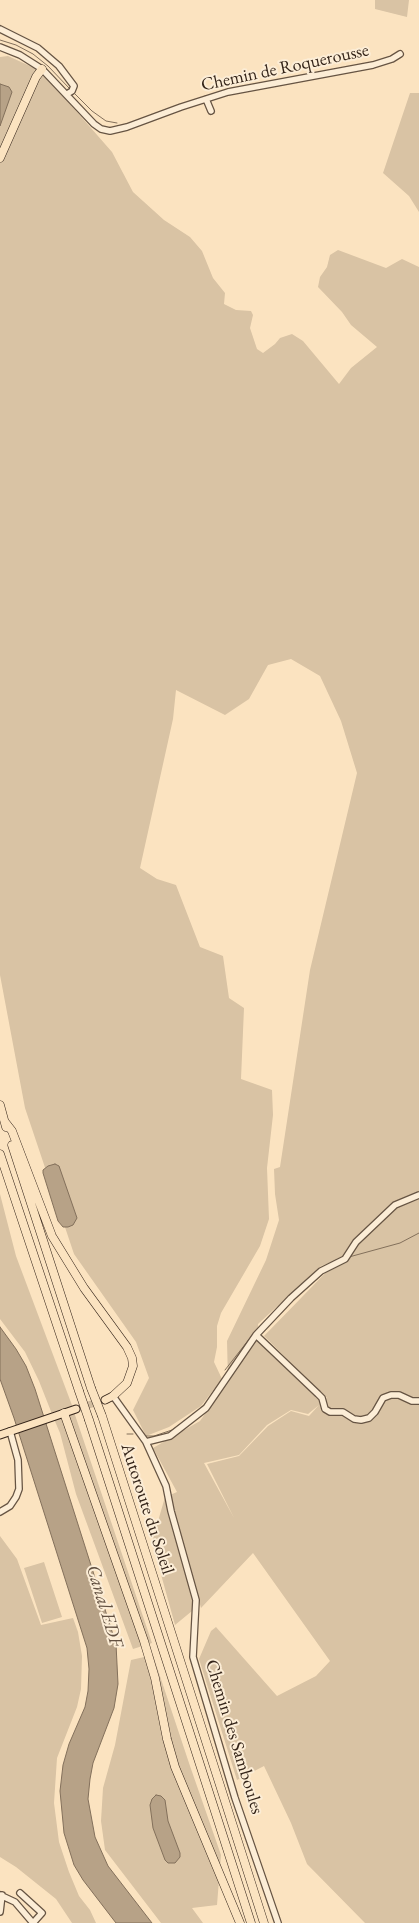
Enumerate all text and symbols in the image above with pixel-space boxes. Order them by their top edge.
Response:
street label: Chemin de Roquerousse [199,40,371,96]
street label: Autoroute du Soleil [116,1441,178,1577]
water label: Canal EDF [81,1562,127,1650]
street label: Chemin des Samboules [200,1657,268,1817]

